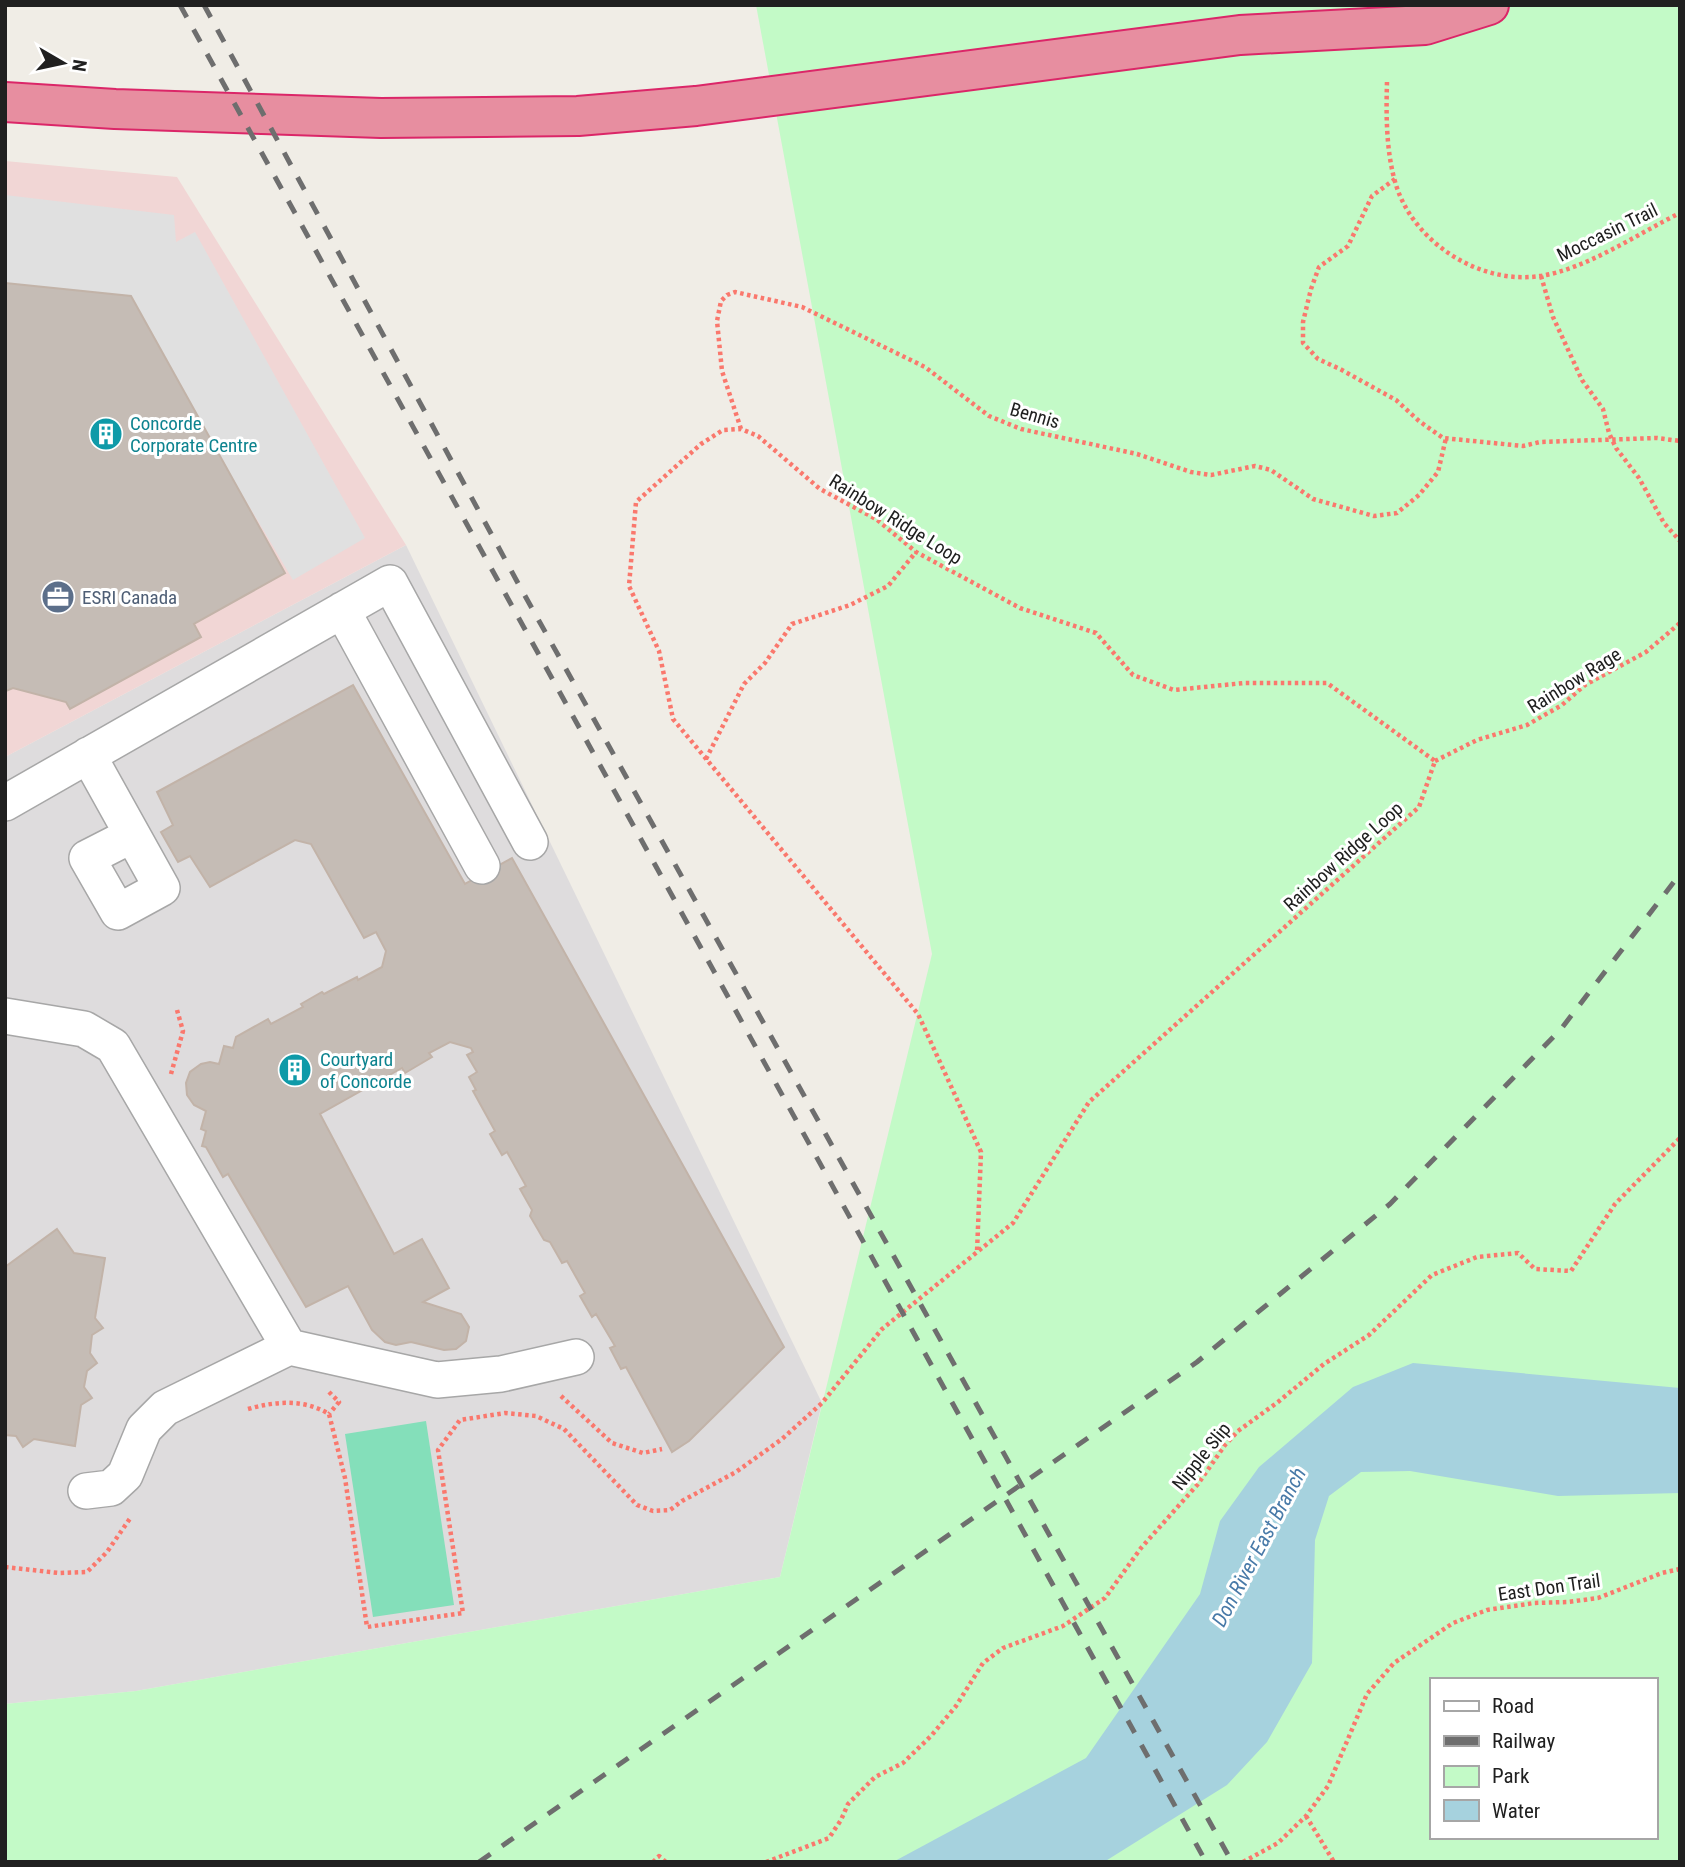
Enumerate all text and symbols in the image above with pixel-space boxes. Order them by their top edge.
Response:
north arrow [28,28,98,98]
text: N [67,58,92,73]
street label: Moccasin Trail [1553,198,1661,267]
street label: Bennis [1007,397,1062,434]
place label: Concorde Corporate Centre [130,412,258,457]
building icon: Concorde Corporate Centre [87,415,125,453]
street label: Rainbow Ridge Loop [825,469,966,570]
office icon: ESRI Canada [39,578,77,616]
place label: ESRI Canada [82,586,177,609]
street label: Rainbow Rage [1523,643,1625,718]
street label: Rainbow Ridge Loop [1279,797,1408,916]
place label: Courtyard of Concorde [320,1048,412,1093]
building icon: Courtyard of Concorde [276,1051,314,1089]
street label: Nipple Slip [1167,1418,1236,1495]
water label: Don River East Branch [1207,1463,1311,1631]
street label: East Don Trail [1496,1569,1602,1606]
legend [1430,1678,1657,1839]
text: Road [1492,1694,1534,1718]
text: Railway [1492,1729,1555,1753]
text: Park [1492,1764,1530,1788]
text: Water [1492,1799,1540,1823]

